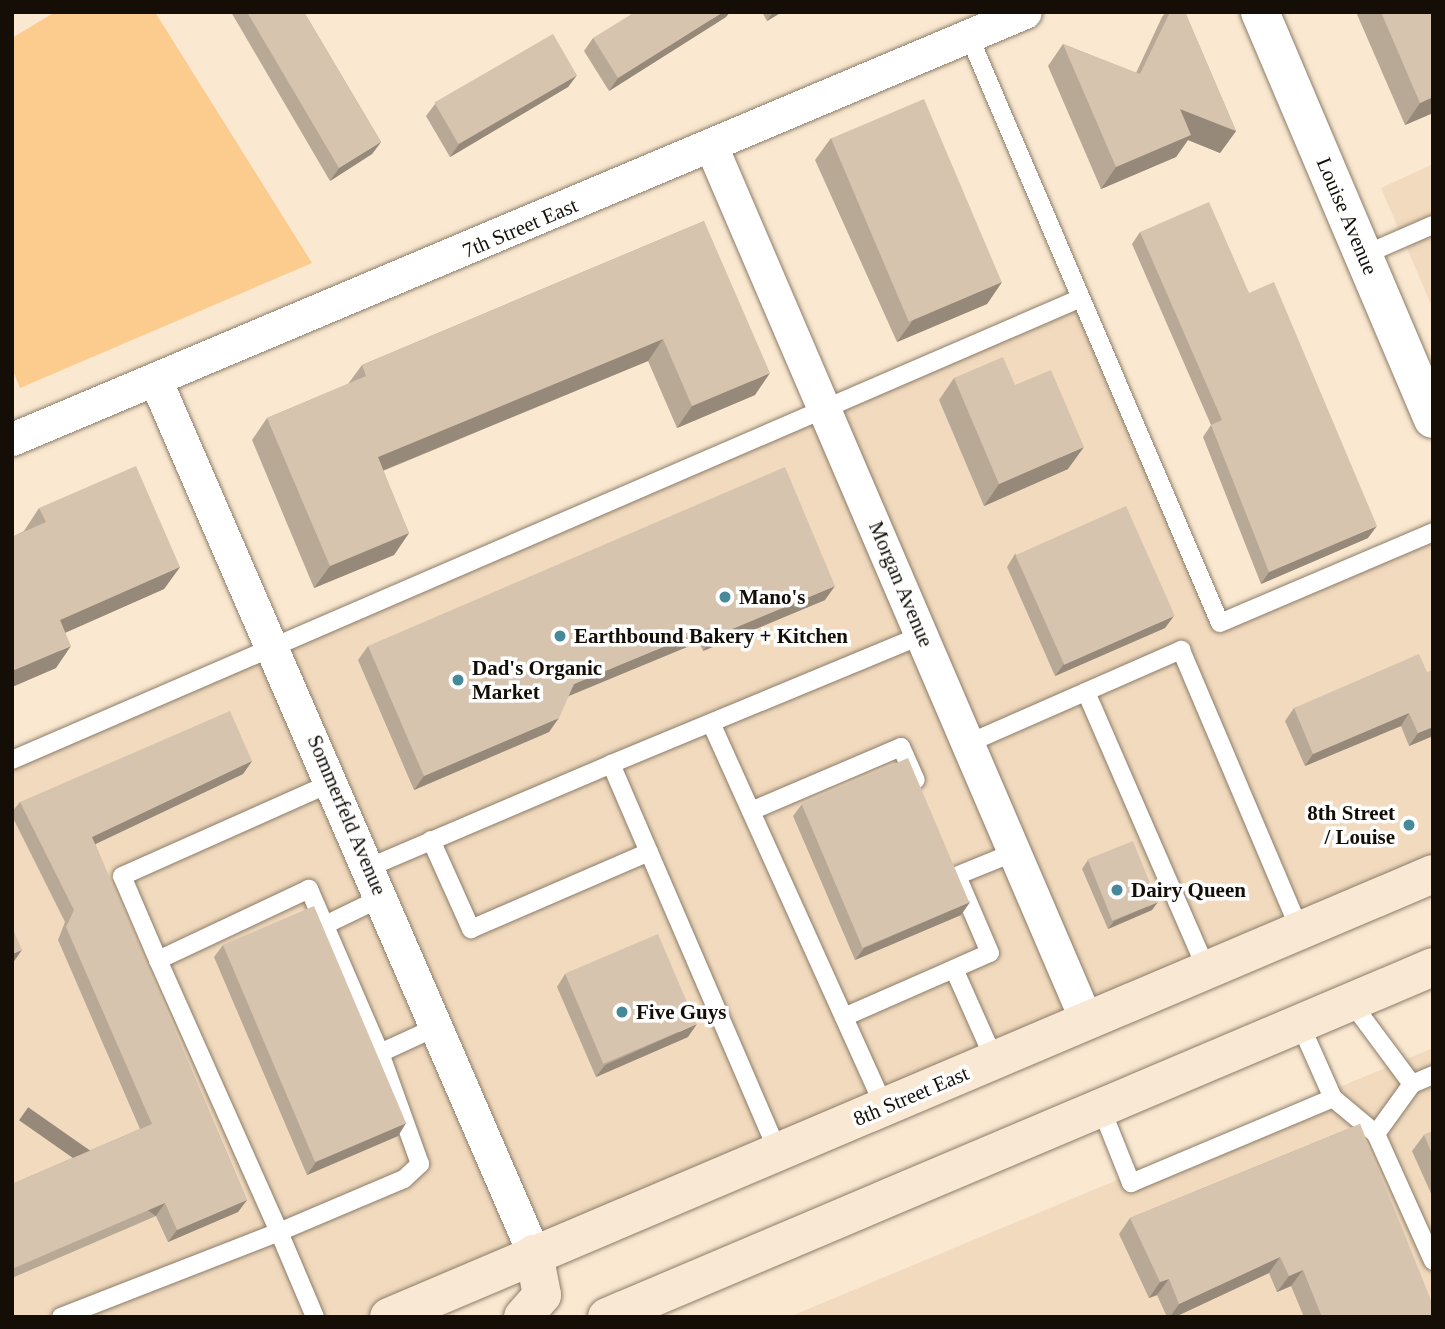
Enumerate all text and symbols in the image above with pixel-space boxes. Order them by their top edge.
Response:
street label: Louise Avenue [1311,153,1383,279]
street label: 7th Street East [459,192,581,264]
street label: Morgan Avenue [863,517,939,651]
place label: Mano's [739,584,806,610]
marker: Mano's [717,589,733,605]
place label: Earthbound Bakery + Kitchen [574,623,848,649]
marker: Earthbound Bakery + Kitchen [552,628,568,644]
place label: Dad's Organic Market [472,655,602,705]
marker: Dad's Organic Market [450,672,466,688]
street label: Sommerfeld Avenue [302,731,392,899]
place label: 8th Street / Louise [1307,800,1395,850]
marker: 8th Street / Louise [1401,817,1417,833]
place label: Dairy Queen [1131,877,1246,903]
marker: Dairy Queen [1109,882,1125,898]
place label: Five Guys [636,999,726,1025]
marker: Five Guys [614,1004,630,1020]
street label: 8th Street East [850,1060,972,1132]

